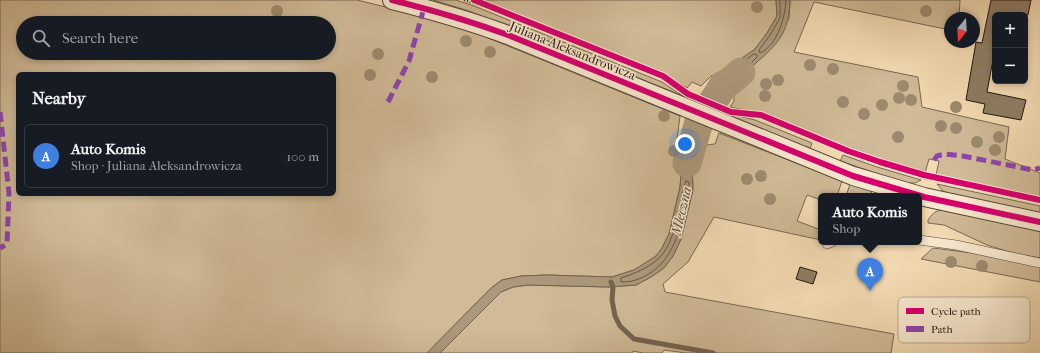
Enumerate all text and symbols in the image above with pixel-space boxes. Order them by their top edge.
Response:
north arrow [944,12,980,48]
map controls [992,12,1028,84]
button: + [992,12,1028,48]
search box [16,16,336,60]
street label: Juliana Aleksandrowicza [507,18,639,83]
icon: search [30,27,52,49]
text: Search here [62,29,138,47]
button: − [992,48,1028,84]
text: Nearby [32,88,86,108]
your location [675,134,695,154]
text: Auto Komis [71,140,146,158]
text: A [42,149,50,164]
text: 100 m [286,149,319,164]
text: Shop · Juliana Aleksandrowicza [71,158,242,173]
water label: Mleczna [667,185,695,238]
popup [818,193,922,245]
text: Auto Komis [833,203,907,221]
text: Shop [833,221,860,236]
pin: A [857,258,883,291]
legend [898,297,1030,343]
text: Cycle path [931,305,982,318]
text: Path [931,323,954,336]

